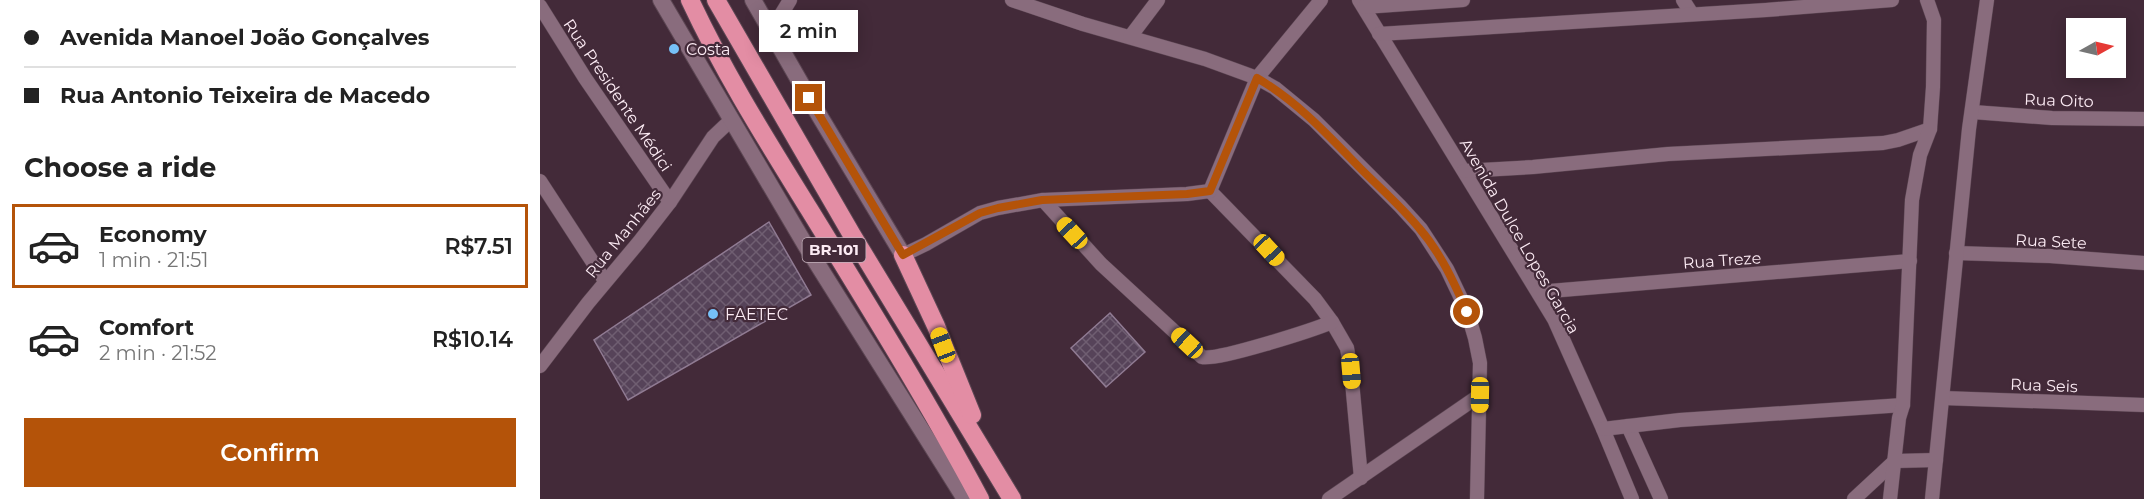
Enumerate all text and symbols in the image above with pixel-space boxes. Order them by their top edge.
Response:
callout: 2 min [760,11,858,53]
street label: Rua Presidente Médici [559,15,676,175]
north arrow [2066,18,2126,78]
map controls [2066,18,2126,78]
text: 2 min [780,19,837,43]
text: Avenida Manoel João Gonçalves [60,24,429,51]
place label: Costa [686,40,730,59]
marker: Costa [667,42,681,56]
text: Rua Antonio Teixeira de Macedo [60,82,430,109]
route end [795,84,822,111]
street label: Rua Oito [2024,90,2094,111]
street label: Avenida Dulce Lopes Garcia [1456,135,1583,337]
text: Choose a ride [24,151,216,184]
street label: Rua Manhães [582,185,665,282]
car [1053,214,1091,252]
icon: car [27,219,81,273]
text: Economy [99,221,207,248]
street label: Rua Sete [2015,230,2087,253]
car [1250,231,1288,269]
text: R$7.51 [444,233,513,260]
road number: BR-101 [802,238,866,262]
text: 1 min · 21:51 [99,248,208,272]
street label: Rua Treze [1682,248,1762,273]
route start [1453,298,1480,325]
place label: FAETEC [725,305,788,324]
marker: FAETEC [706,307,720,321]
icon: car [27,312,81,366]
text: Comfort [99,314,194,341]
car [1168,324,1206,362]
car [928,325,958,365]
text: R$10.14 [432,326,513,353]
text: 2 min · 21:52 [99,341,217,365]
car [1340,352,1362,390]
street label: Rua Seis [2010,375,2078,396]
car [1471,377,1489,413]
button: Confirm [24,418,516,487]

